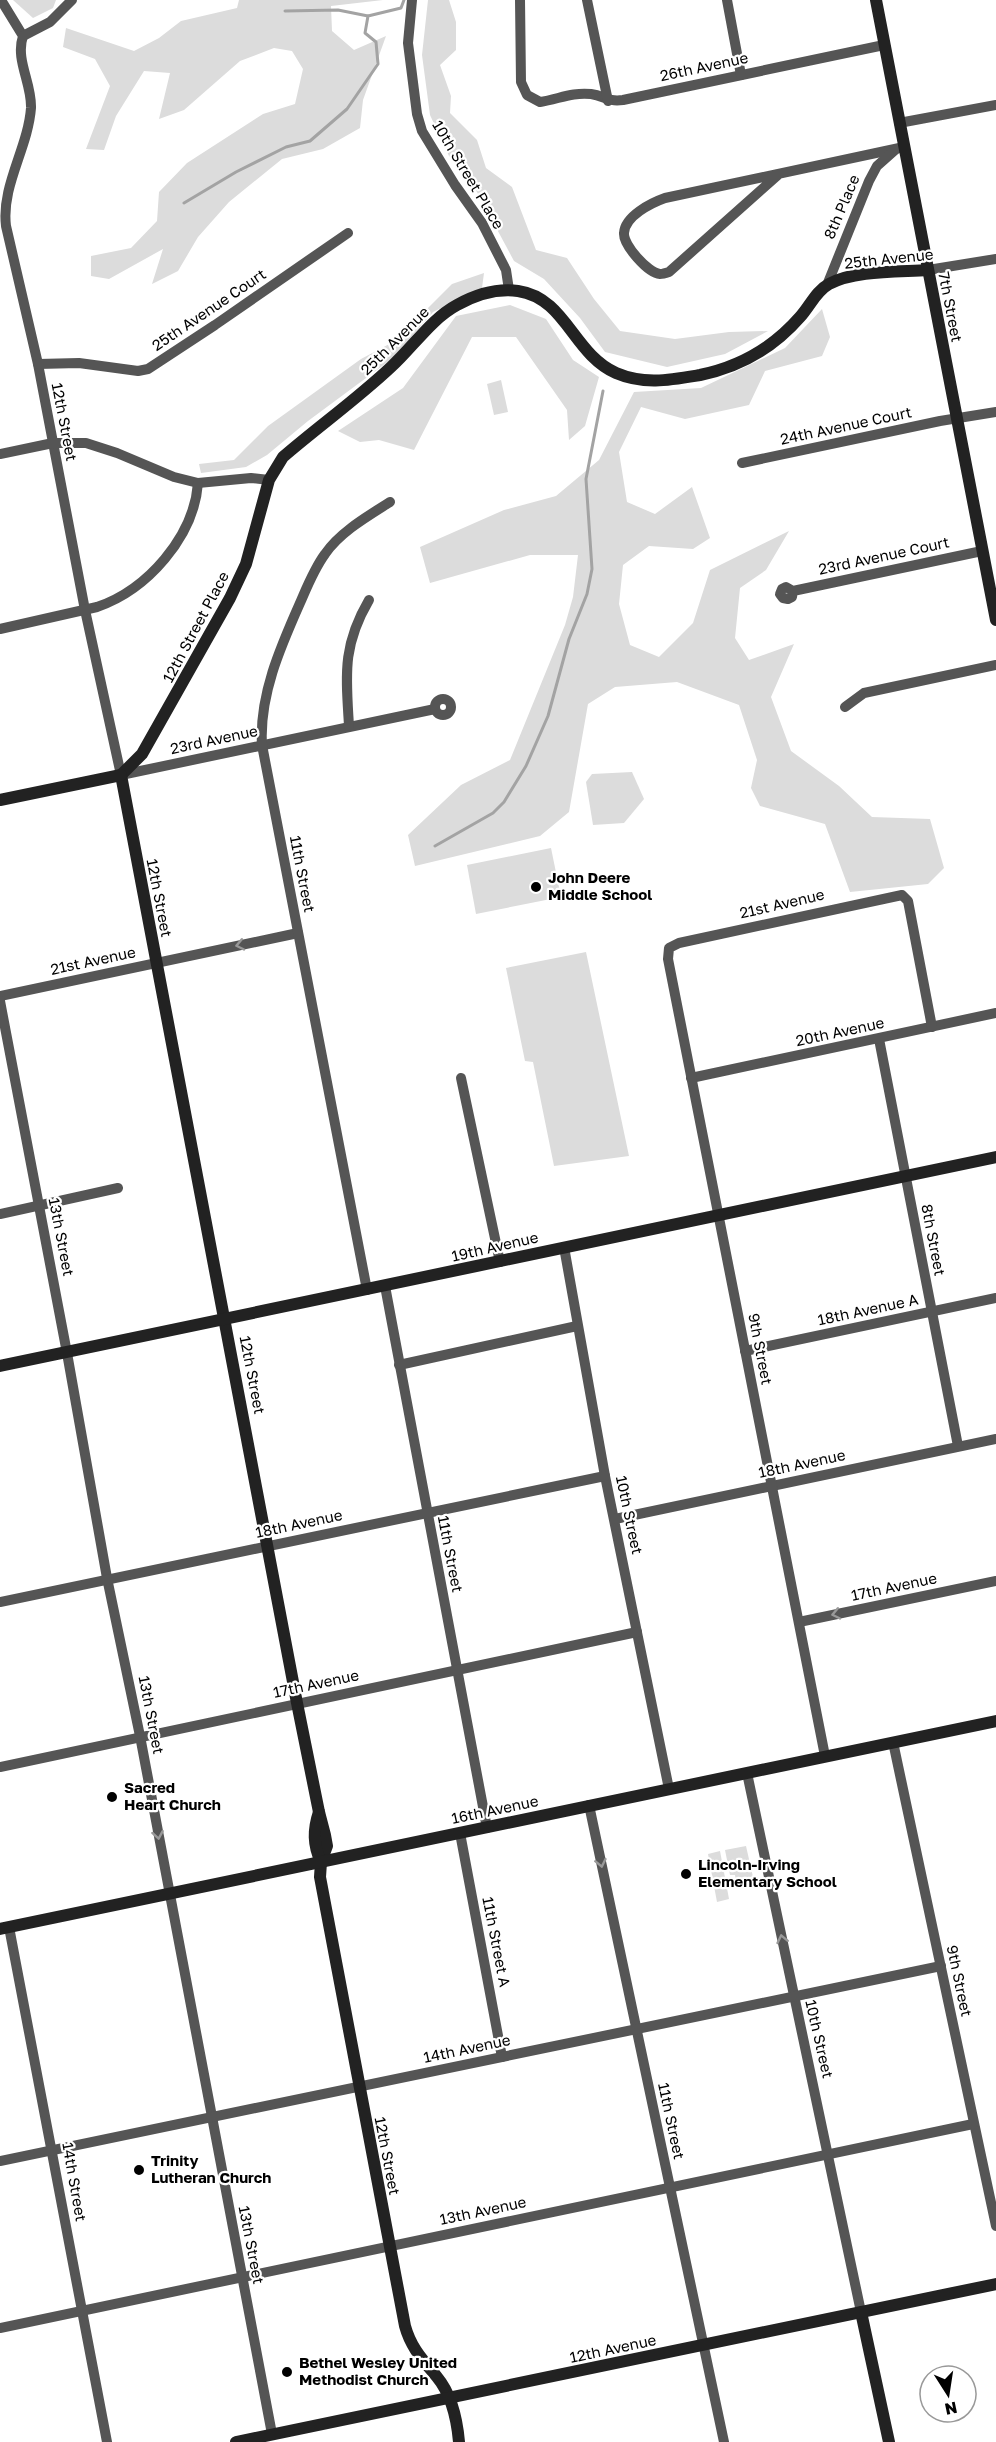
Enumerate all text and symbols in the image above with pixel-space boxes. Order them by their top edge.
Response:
street label: 26th Avenue [658,48,750,84]
street label: 10th Street Place [429,117,509,232]
street label: 8th Place [819,171,863,241]
street label: 25th Avenue [844,244,935,272]
street label: 25th Avenue Court [148,264,269,354]
street label: 7th Street [935,270,967,344]
street label: 25th Avenue [356,302,432,378]
street label: 12th Street [49,381,81,462]
street label: 24th Avenue Court [778,402,913,448]
street label: 23rd Avenue Court [817,532,951,578]
street label: 12th Street Place [158,568,232,685]
street label: 23rd Avenue [168,721,260,757]
street label: 11th Street [287,834,319,914]
street label: 12th Street [144,857,176,938]
place label: John Deere Middle School [548,868,652,903]
marker: John Deere Middle School [529,880,543,894]
street label: 21st Avenue [738,884,826,922]
one-way arrow [236,938,246,951]
street label: 21st Avenue [49,942,137,978]
street label: 20th Avenue [794,1013,886,1049]
street label: 13th Street [46,1196,78,1278]
street label: 8th Street [918,1202,950,1277]
street label: 19th Avenue [450,1227,540,1265]
street label: 18th Avenue A [816,1290,920,1328]
street label: 9th Street [745,1312,777,1386]
street label: 12th Street [237,1334,269,1415]
street label: 18th Avenue [757,1445,847,1481]
street label: 10th Street [613,1474,647,1556]
street label: 18th Avenue [254,1505,344,1541]
street label: 11th Street [435,1514,467,1594]
street label: 17th Avenue [849,1568,939,1604]
one-way arrow [831,1607,841,1620]
street label: 17th Avenue [271,1665,361,1701]
street label: 13th Street [136,1674,168,1756]
place label: Sacred Heart Church [124,1778,221,1813]
marker: Sacred Heart Church [105,1790,119,1804]
street label: 16th Avenue [450,1791,540,1827]
one-way arrow [151,1830,164,1840]
place label: Lincoln-Irving Elementary School [698,1855,837,1890]
one-way arrow [594,1857,607,1867]
marker: Lincoln-Irving Elementary School [679,1867,693,1881]
street label: 11th Street A [479,1895,515,1989]
one-way arrow [776,1934,789,1944]
street label: 9th Street [944,1943,976,2018]
street label: 10th Street [802,1998,838,2080]
street label: 14th Avenue [422,2030,512,2066]
street label: 11th Street [655,2081,689,2161]
street label: 12th Street [372,2115,404,2196]
street label: 14th Street [59,2141,91,2223]
place label: Trinity Lutheran Church [151,2151,271,2186]
marker: Trinity Lutheran Church [132,2163,146,2177]
street label: 13th Avenue [438,2192,528,2228]
street label: 13th Street [236,2204,268,2286]
street label: 12th Avenue [568,2330,658,2366]
place label: Bethel Wesley United Methodist Church [299,2353,457,2388]
north arrow [918,2364,978,2424]
marker: Bethel Wesley United Methodist Church [280,2365,294,2379]
text: N [943,2398,959,2420]

